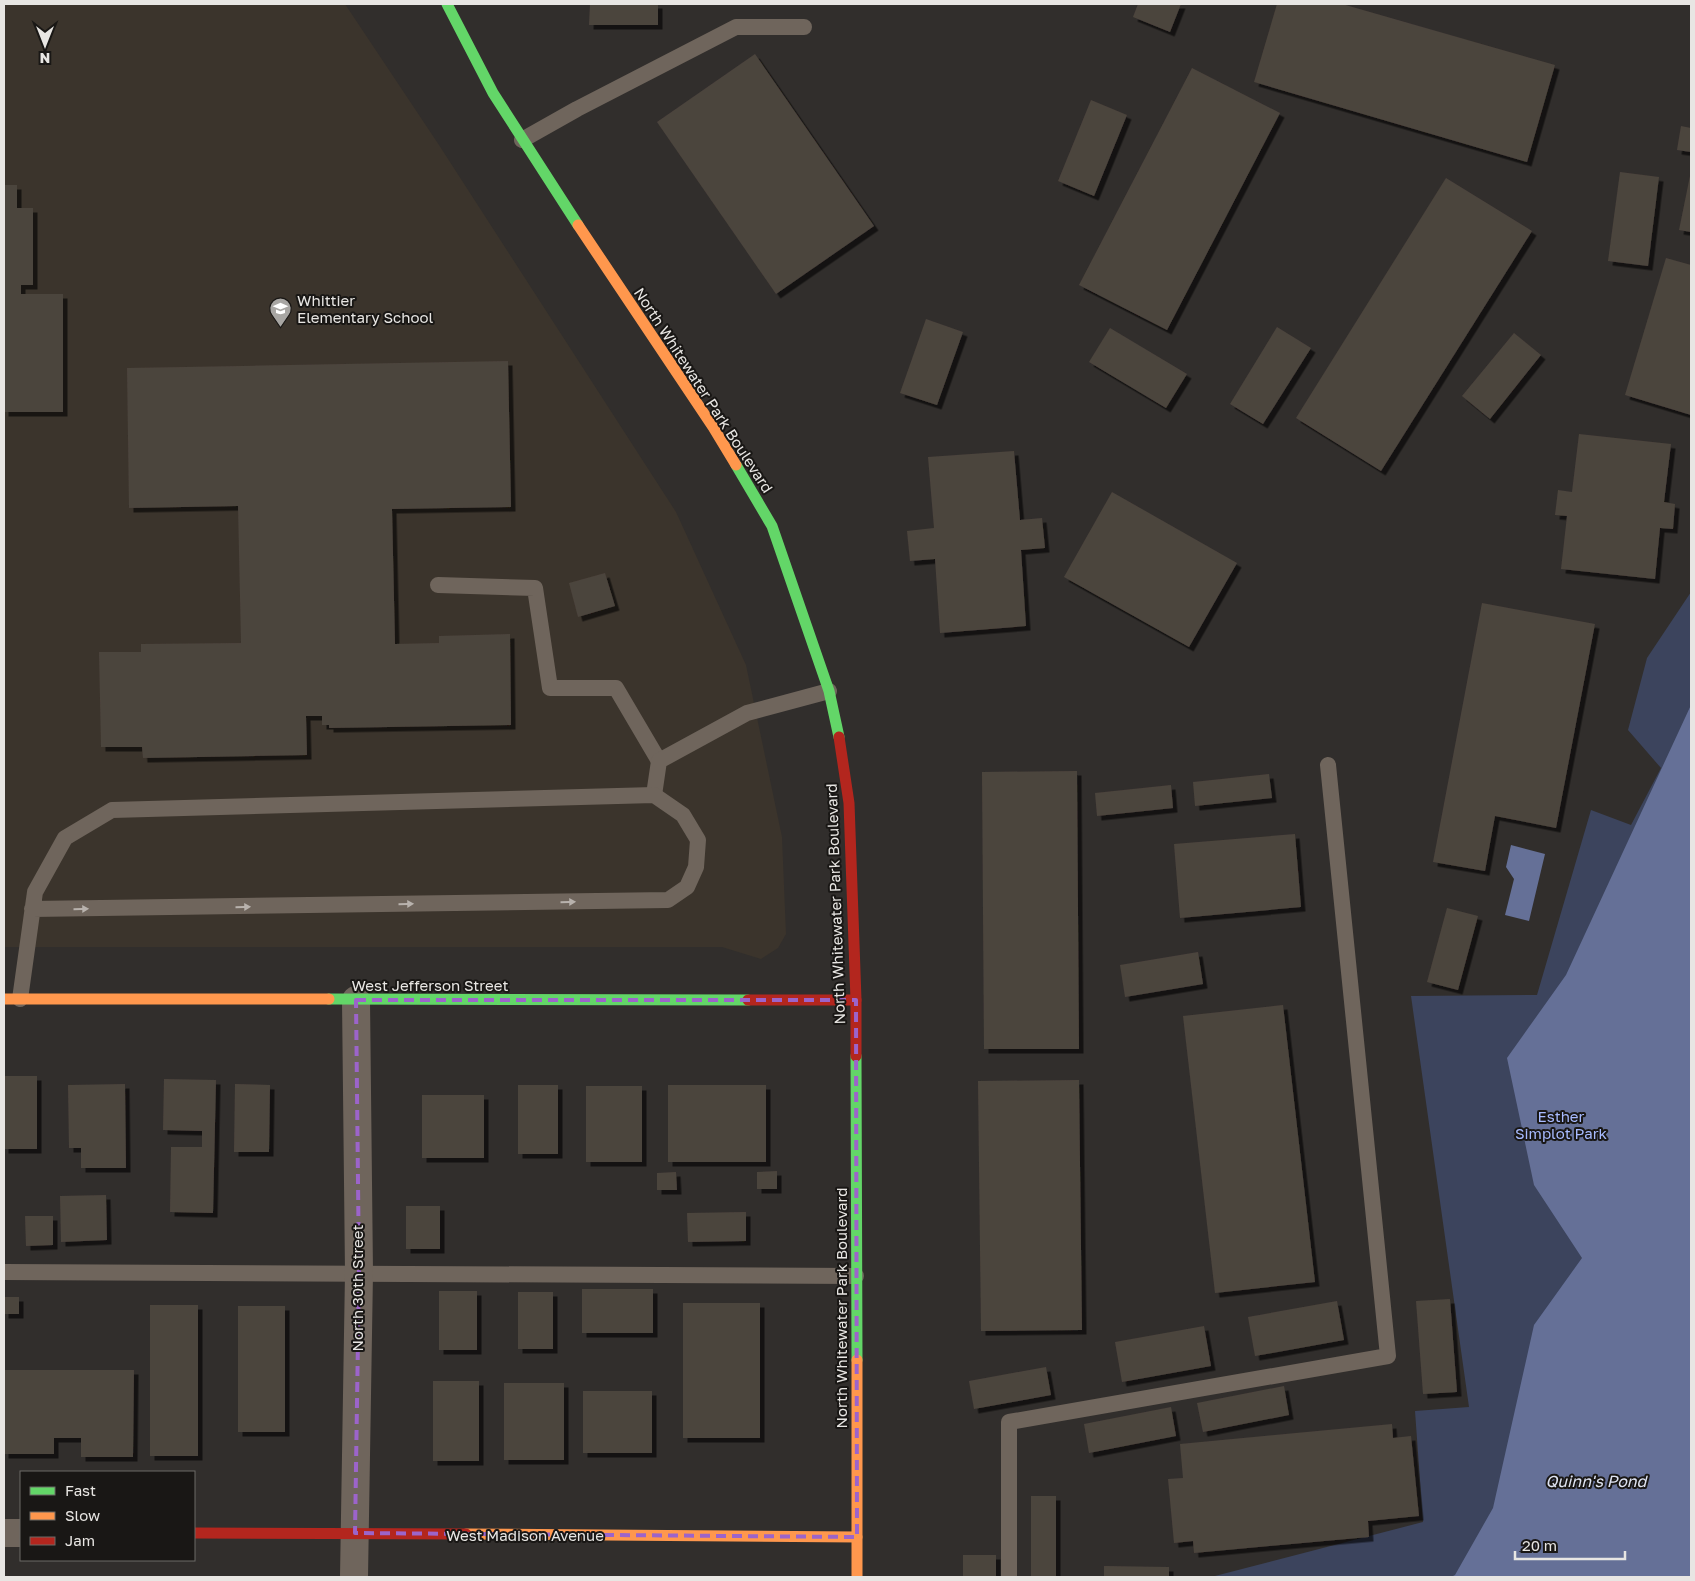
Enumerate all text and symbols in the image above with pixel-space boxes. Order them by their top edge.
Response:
north arrow [20,20,70,70]
text: N [40,50,50,67]
street label: North Whitewater Park Boulevard [631,284,777,496]
place label: Whittier Elementary School [297,291,433,326]
school or university icon: Whittier Elementary School [269,297,293,328]
street label: North Whitewater Park Boulevard [822,783,848,1025]
one-way arrow [561,898,577,906]
one-way arrow [398,900,414,908]
one-way arrow [236,903,252,911]
one-way arrow [73,905,89,913]
street label: West Jefferson Street [352,976,508,994]
park label: Esther Simplot Park [1515,1107,1608,1142]
street label: North Whitewater Park Boulevard [832,1188,850,1428]
street label: North 30th Street [348,1225,366,1351]
legend [20,1471,195,1561]
water label: Quinn's Pond [1546,1471,1649,1491]
text: Fast [65,1481,96,1499]
text: Slow [65,1506,100,1524]
street label: West Madison Avenue [446,1526,604,1544]
scale bar [1515,1528,1625,1560]
text: Jam [65,1531,95,1549]
text: 20 m [1522,1536,1557,1554]

